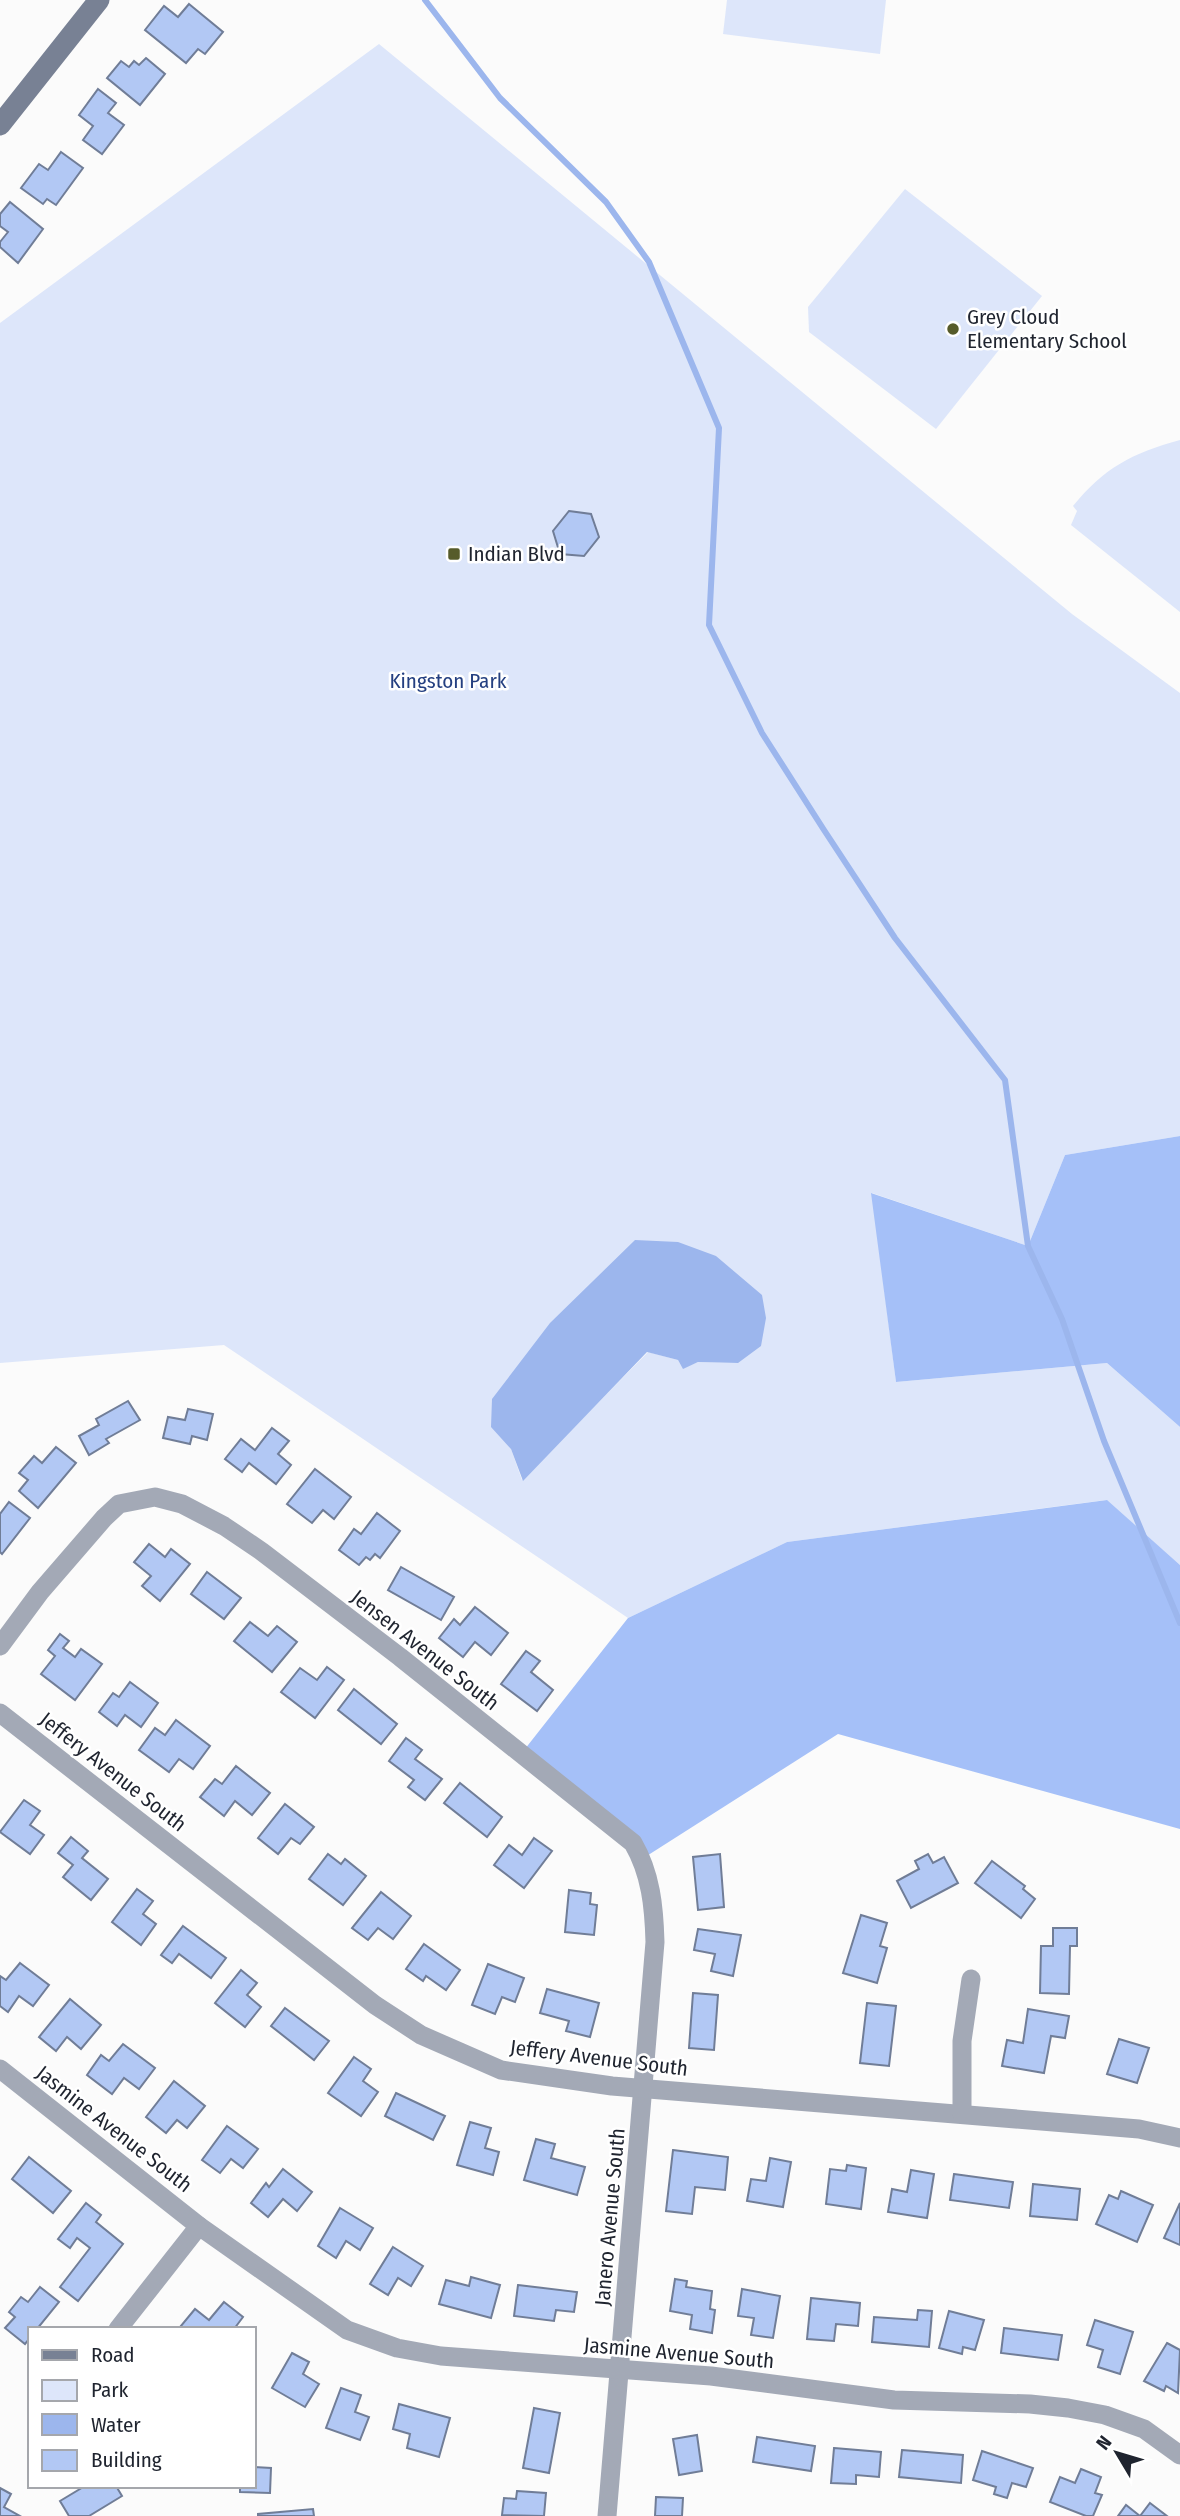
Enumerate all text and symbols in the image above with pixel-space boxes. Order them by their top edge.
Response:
place label: Grey Cloud Elementary School [967,304,1127,354]
marker: Grey Cloud Elementary School [945,321,961,337]
place label: Indian Blvd [468,541,565,567]
marker: Indian Blvd [446,546,462,562]
park label: Kingston Park [389,668,507,694]
street label: Jensen Avenue South [346,1584,504,1716]
street label: Jeffery Avenue South [34,1707,192,1837]
street label: Jeffery Avenue South [508,2034,690,2082]
street label: Jasmine Avenue South [31,2060,197,2198]
street label: Janero Avenue South [589,2127,631,2307]
legend [28,2327,256,2488]
street label: Jasmine Avenue South [583,2332,775,2374]
text: Road [91,2342,135,2368]
text: Park [91,2377,129,2403]
text: Water [91,2412,141,2438]
north arrow [1082,2418,1152,2488]
text: N [1091,2431,1117,2454]
text: Building [91,2447,162,2473]

